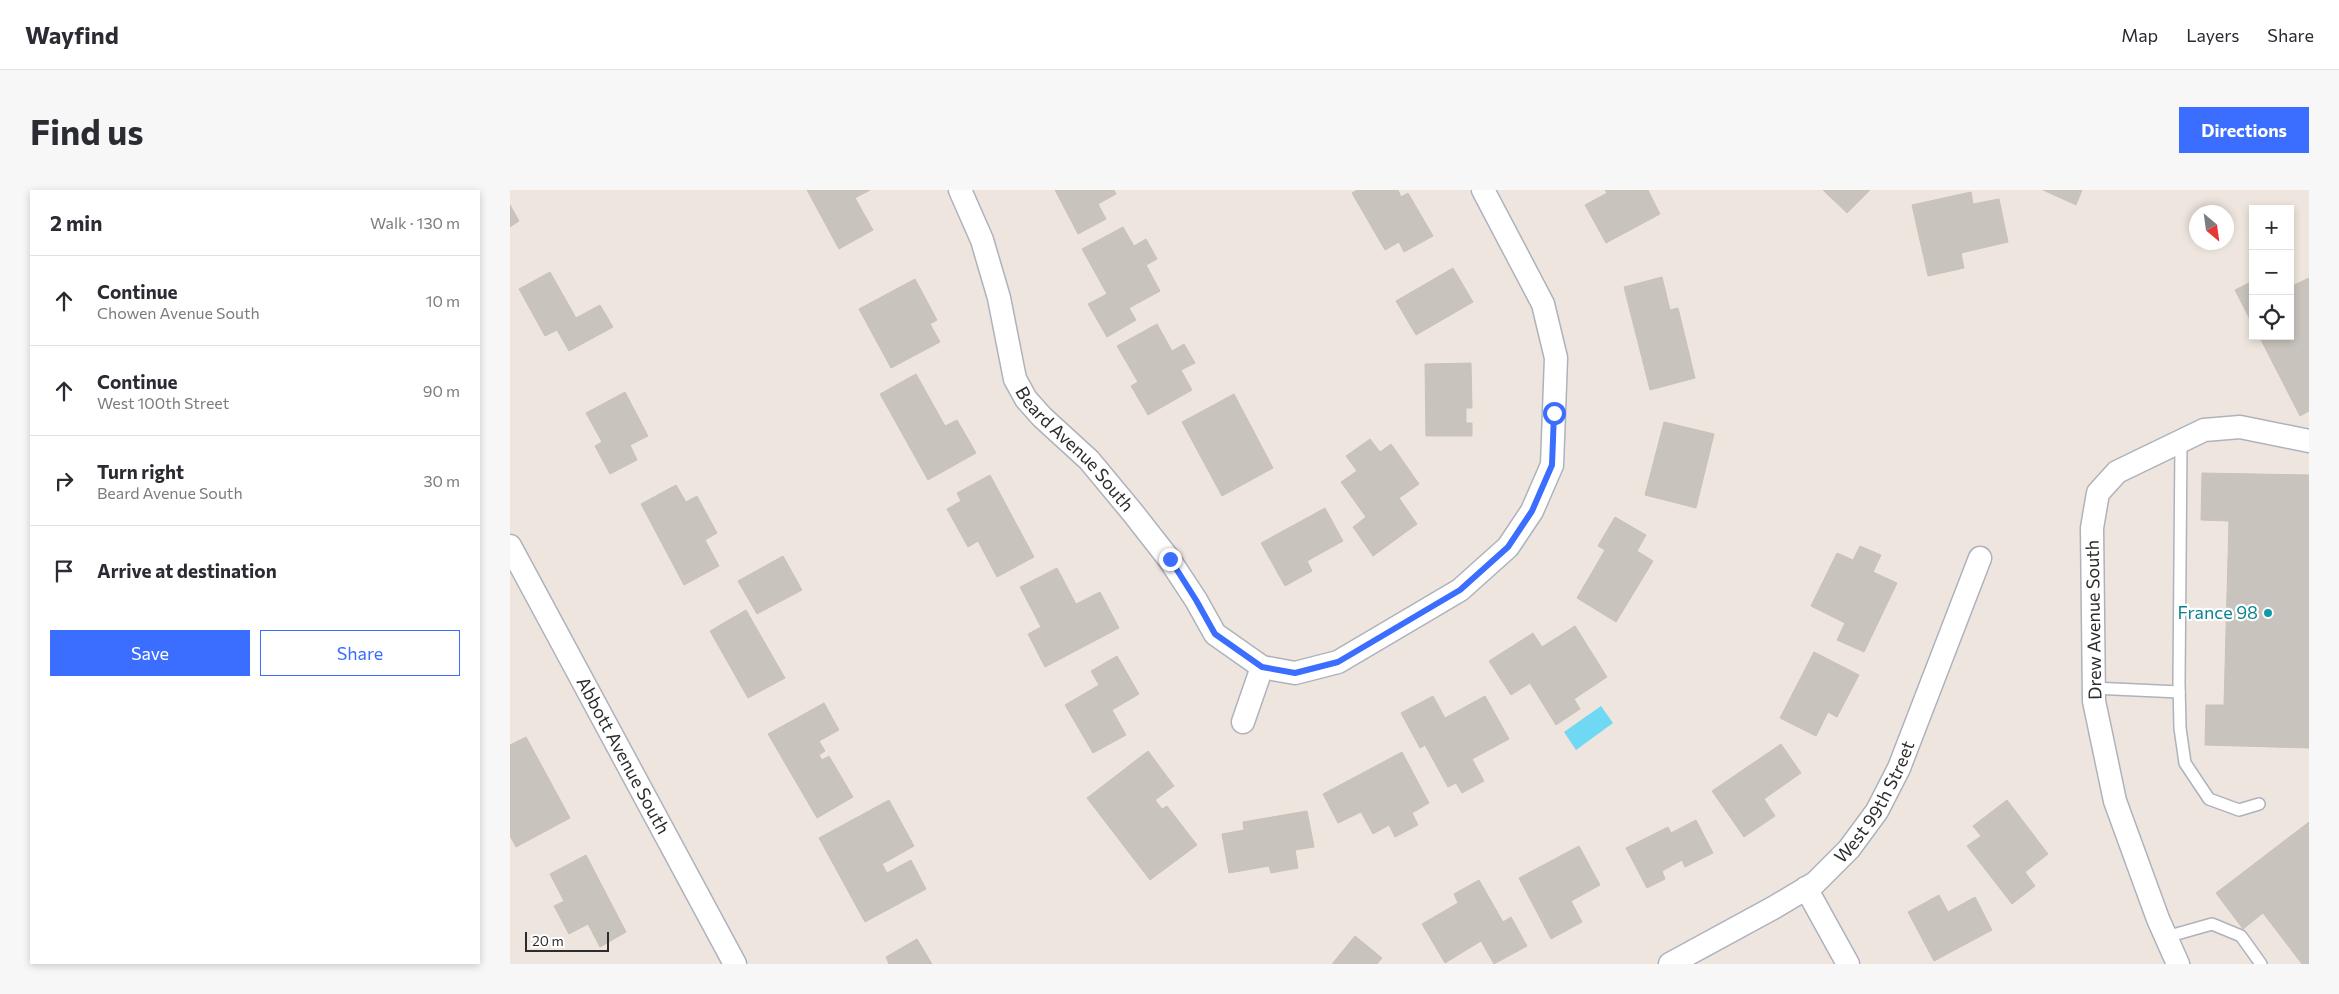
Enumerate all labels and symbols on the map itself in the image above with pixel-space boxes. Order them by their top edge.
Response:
north arrow [2189,205,2234,250]
street label: Beard Avenue South [1011,382,1139,515]
route start [1543,402,1566,425]
street label: Drew Avenue South [2081,540,2105,700]
route end [1159,548,1182,571]
place label: France 98 [2178,601,2258,623]
marker: France 98 [2262,607,2274,619]
street label: Abbott Avenue South [572,673,675,837]
street label: West 99th Street [1829,737,1918,867]
scale bar [525,929,609,952]

